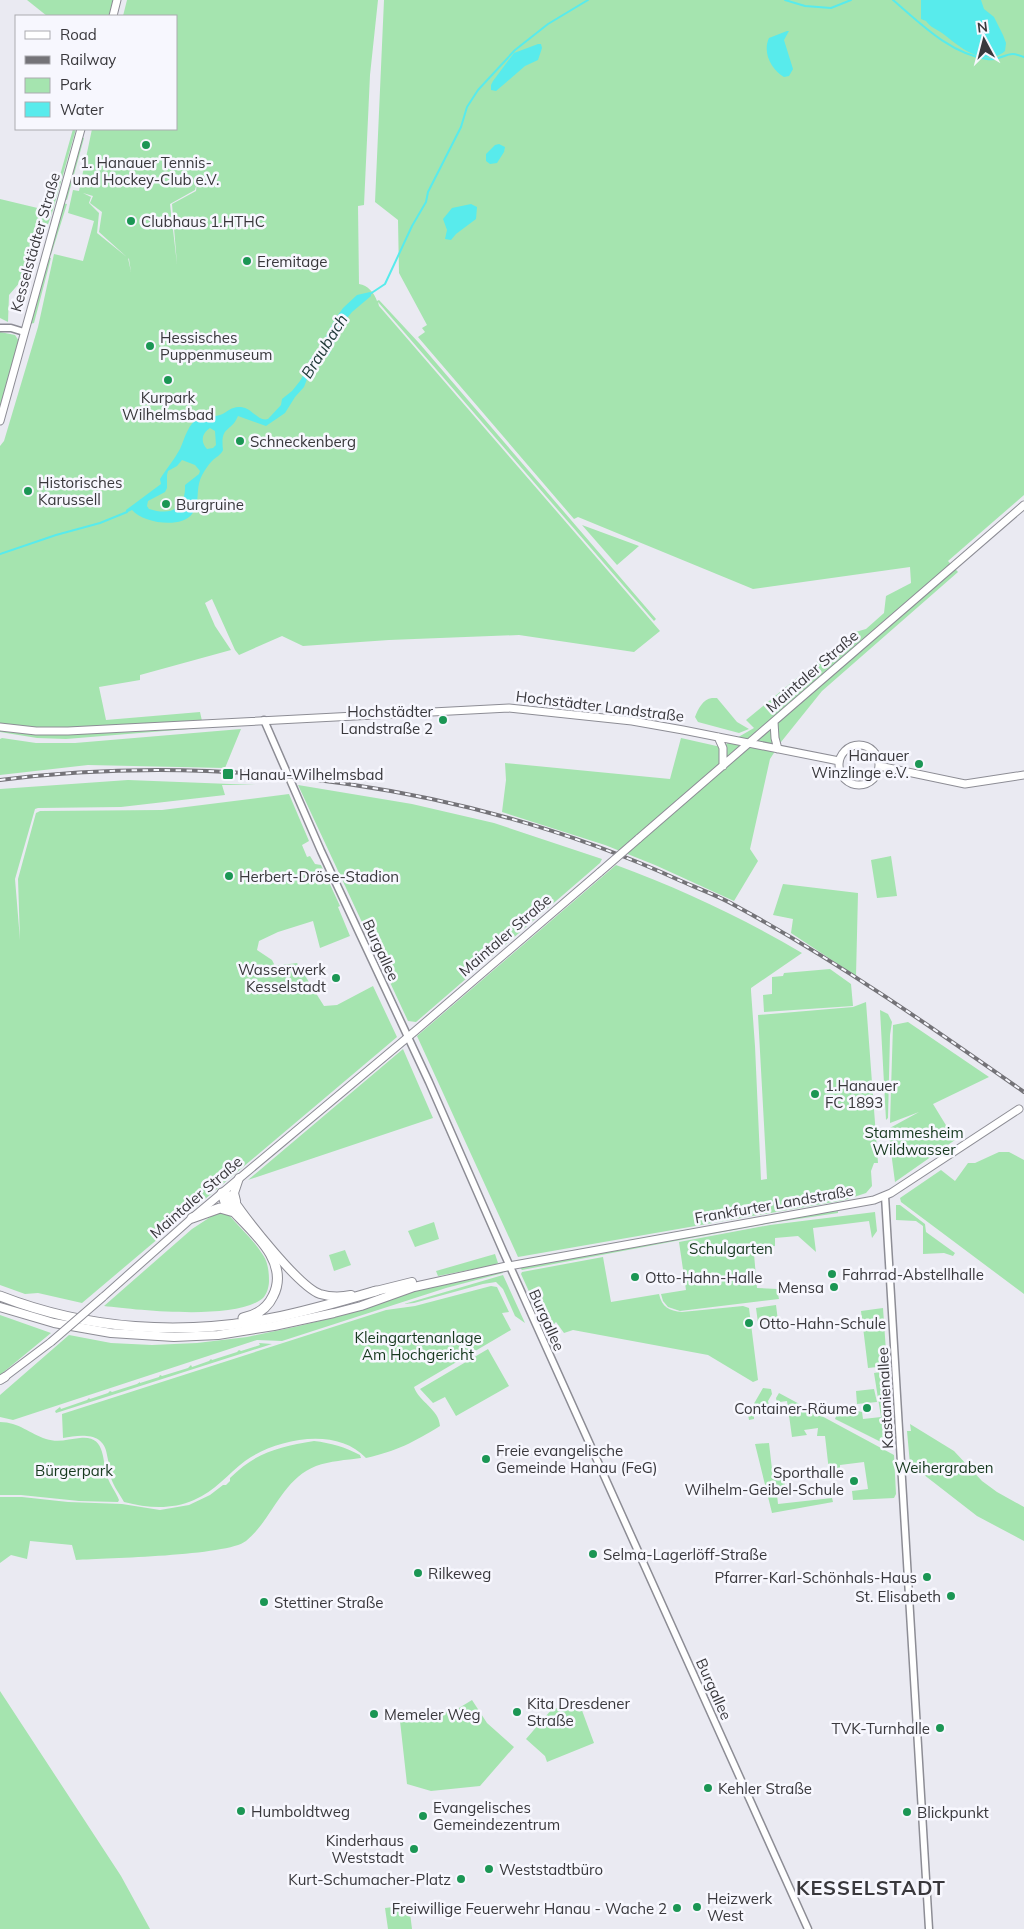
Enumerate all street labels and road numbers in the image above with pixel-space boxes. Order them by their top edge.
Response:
street label: Kesselstädter Straße [6,170,64,314]
street label: Maintaler Straße [762,626,862,716]
street label: Hochstädter Landstraße [515,686,685,726]
street label: Maintaler Straße [455,890,555,980]
street label: Burgallee [359,916,403,984]
street label: Maintaler Straße [146,1152,246,1242]
street label: Frankfurter Landstraße [693,1181,855,1227]
street label: Burgallee [525,1286,569,1354]
street label: Kastanienallee [873,1347,897,1449]
street label: Burgallee [692,1655,736,1723]

